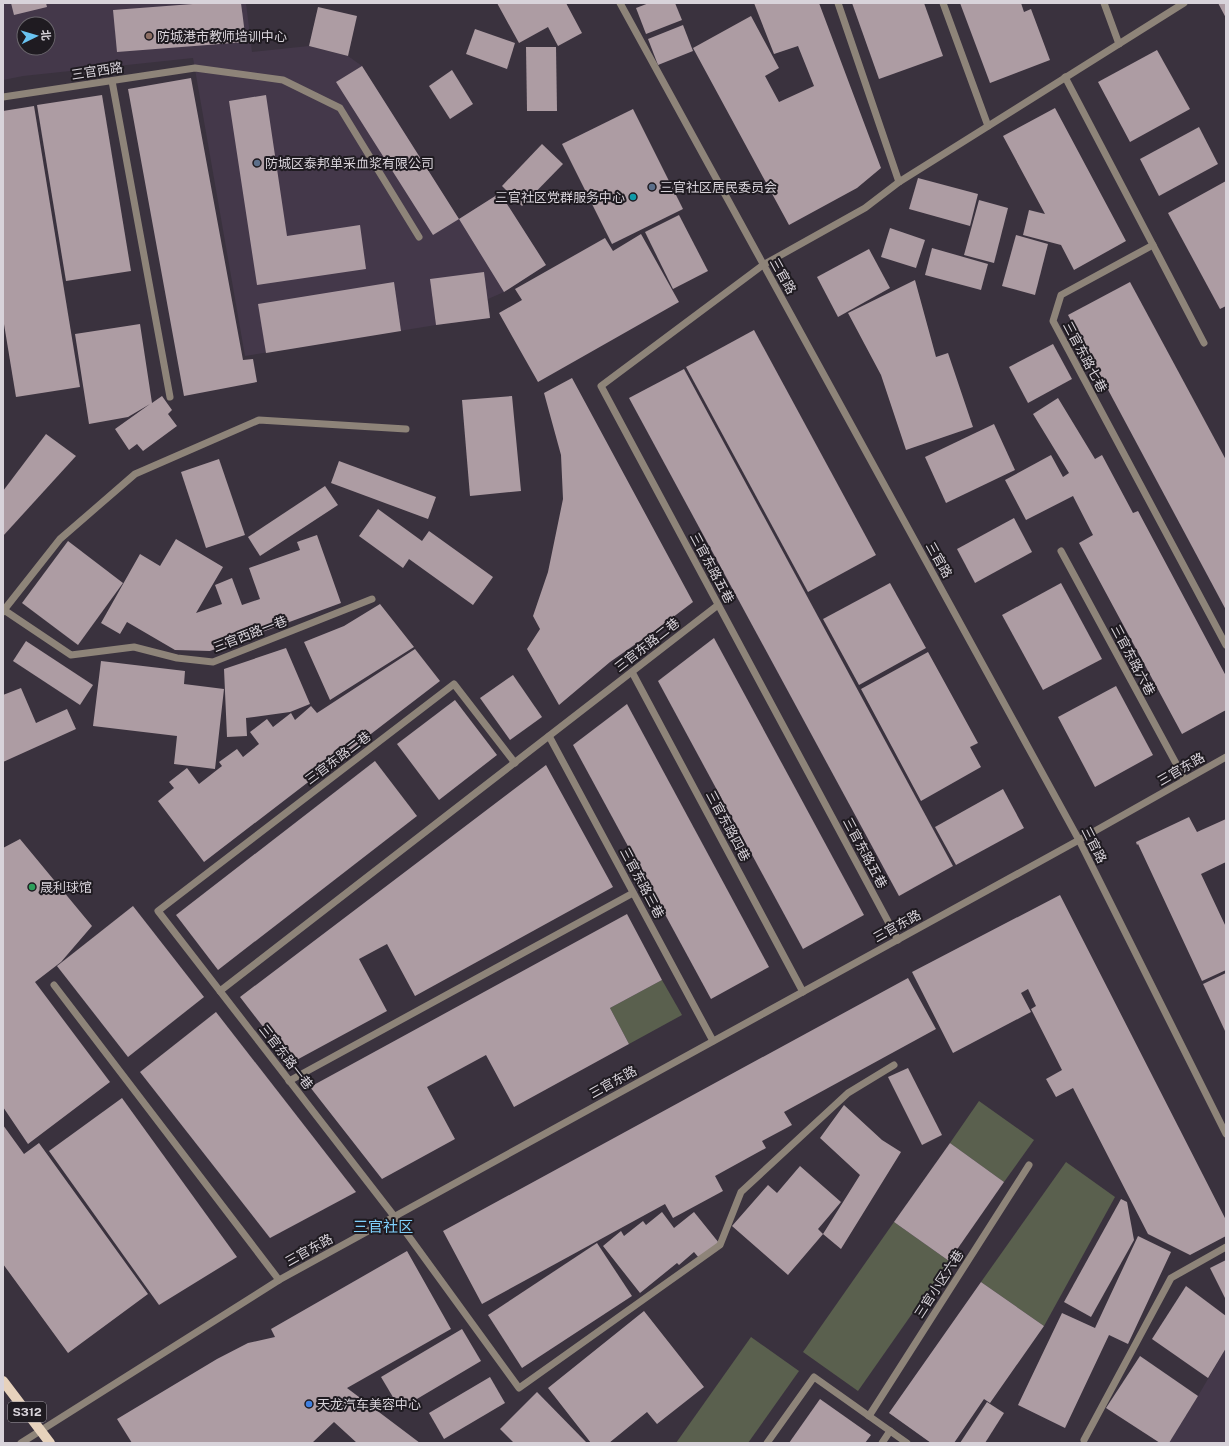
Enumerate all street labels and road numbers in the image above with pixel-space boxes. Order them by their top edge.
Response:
street label: 三官西路 [70,60,124,82]
street label: 三官路 [767,255,799,297]
street label: 三官东路七巷 [1060,319,1110,395]
street label: 三官东路五巷 [687,530,737,606]
street label: 三官路 [923,539,955,581]
street label: 三官西路一巷 [211,613,289,655]
street label: 三官东路二巷 [612,615,682,675]
street label: 三官东路六巷 [1108,622,1158,698]
street label: 三官东路二巷 [302,729,374,787]
street label: 三官东路 [1155,750,1207,788]
street label: 三官东路四巷 [703,788,753,864]
street label: 三官东路五巷 [840,815,890,891]
street label: 三官路 [1078,824,1110,866]
street label: 三官东路三巷 [617,845,667,921]
street label: 三官东路 [871,907,923,945]
street label: 三官东路一巷 [256,1022,316,1092]
street label: 三官东路 [587,1063,639,1101]
street label: 三官东路 [283,1231,335,1269]
street label: 三官小区六巷 [911,1247,967,1321]
road number: S312 [8,1402,46,1422]

